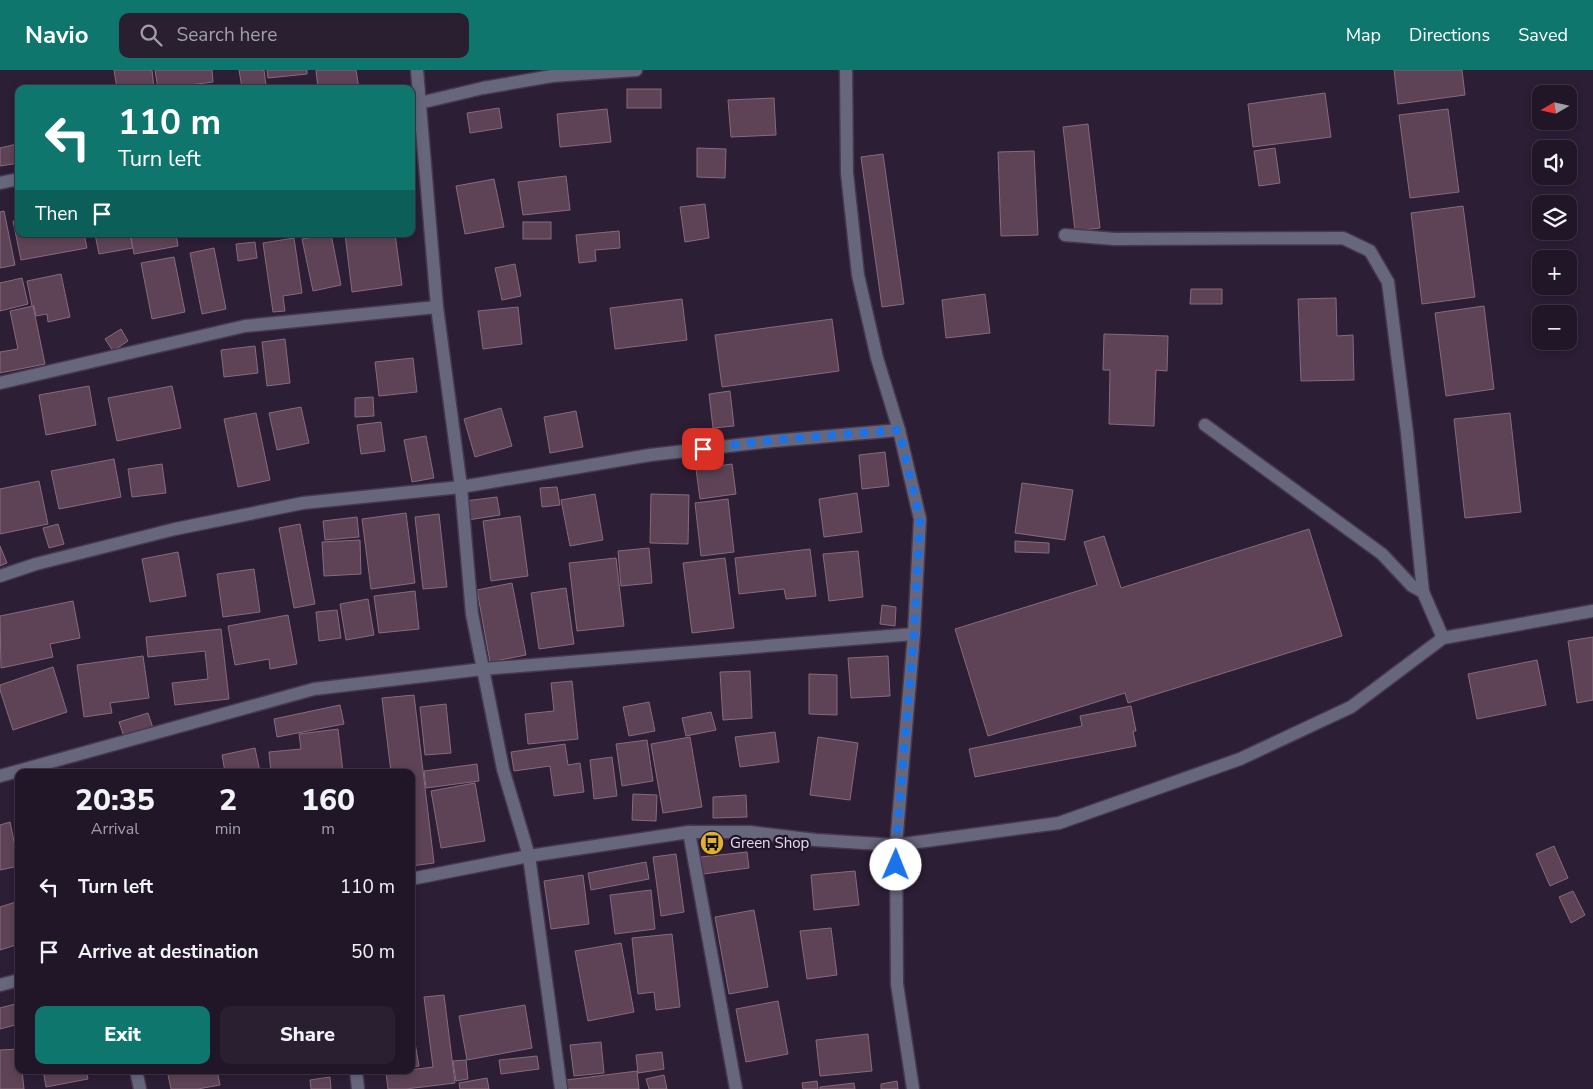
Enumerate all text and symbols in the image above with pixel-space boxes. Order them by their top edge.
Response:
search box [119,13,469,58]
text: Navio [25,19,89,51]
icon: search [137,21,165,49]
text: Search here [177,22,277,48]
text: Map [1346,23,1381,47]
text: Directions [1409,23,1490,47]
text: Saved [1518,23,1568,47]
north arrow [1532,85,1578,130]
map controls [1532,85,1577,350]
text: 110 m [118,99,221,146]
icon: left [35,105,100,170]
button: sound [1532,140,1577,185]
text: Turn left [118,144,201,174]
button: layers [1532,195,1577,240]
icon: arrive [88,200,116,228]
text: Then [35,201,78,227]
button: + [1532,250,1577,295]
button: − [1532,305,1577,350]
pin [682,428,724,470]
icon: arrive [689,435,717,463]
text: 20:35 [75,780,155,821]
text: 2 [219,780,237,821]
text: 160 [301,780,355,821]
text: Arrival [91,818,139,840]
text: min [215,818,241,840]
text: m [321,818,335,840]
bus stop icon: Green Shop [699,830,725,856]
place label: Green Shop [730,833,810,853]
position arrow [869,838,921,890]
icon: left [35,873,63,901]
text: Turn left [78,874,153,900]
text: 110 m [340,874,395,900]
icon: arrive [35,938,63,966]
text: Arrive at destination [78,939,259,965]
text: 50 m [351,939,395,965]
button: Exit [35,1006,210,1064]
button: Share [220,1006,395,1064]

